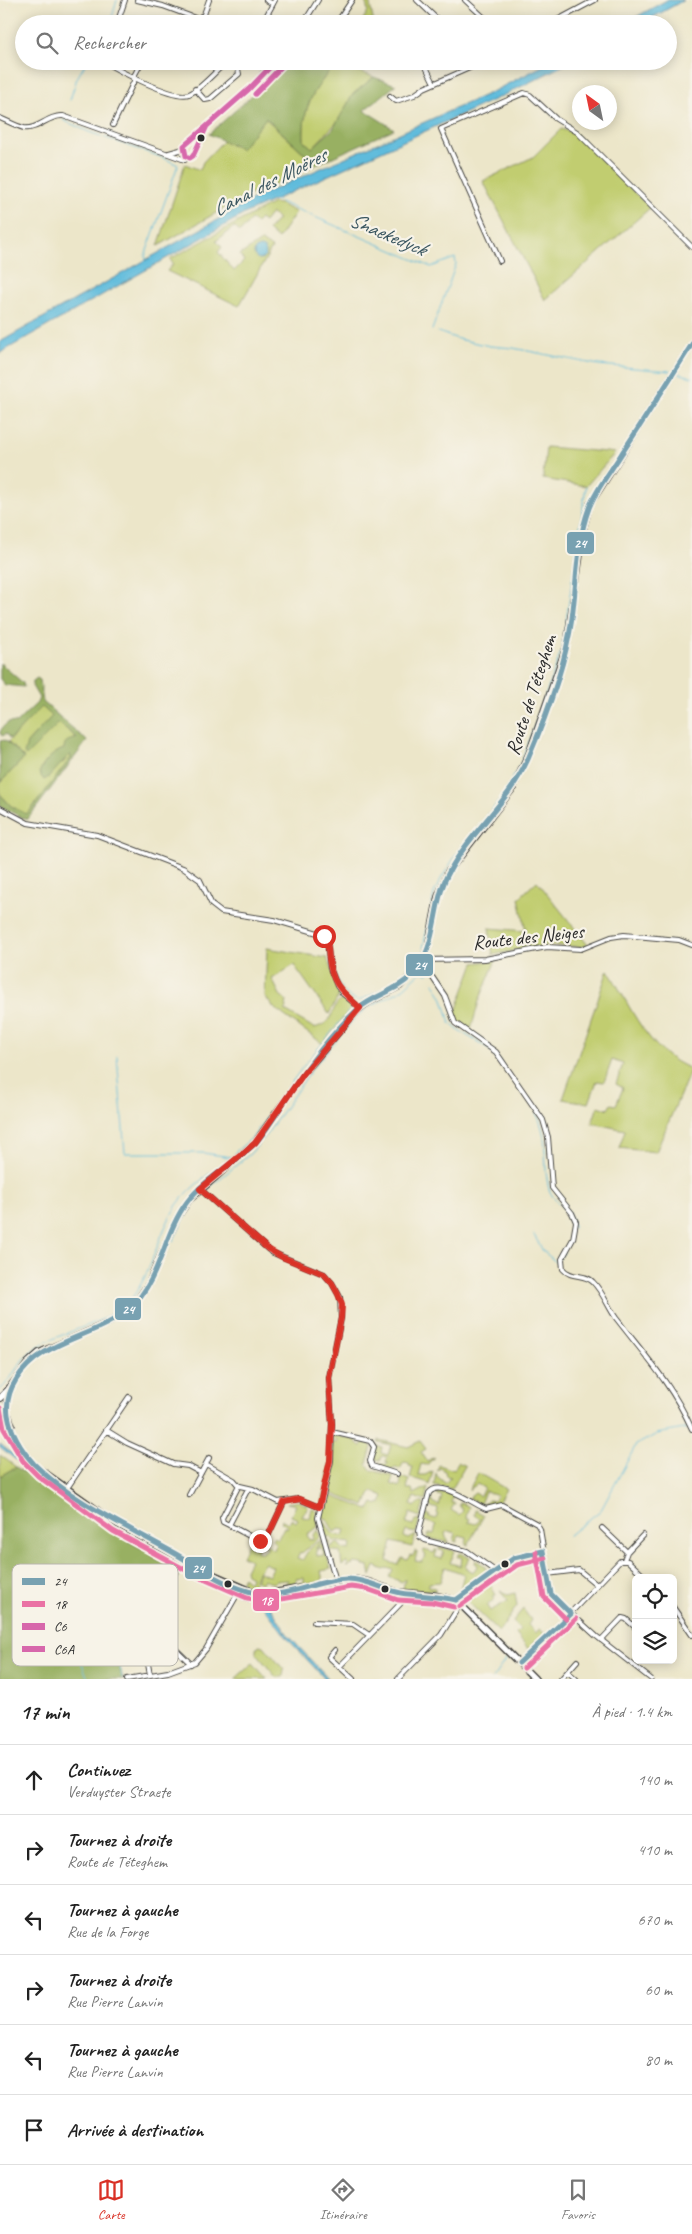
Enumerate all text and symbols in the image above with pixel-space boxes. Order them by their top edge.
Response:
search box [15,15,677,70]
icon: search [33,29,61,57]
text: Rechercher [73,31,146,55]
north arrow [572,85,617,130]
unlabelled marker [196,133,206,143]
water label: Canal des Moëres [208,141,333,222]
water label: Snaekedyck [346,206,434,263]
line badge: 24 [566,531,595,555]
text: 24 [574,535,588,552]
street label: Route de Téteghem [500,630,563,758]
street label: Route des Neiges [471,919,587,955]
route start [313,925,336,948]
line badge: 24 [405,953,434,977]
text: 24 [414,957,428,974]
line badge: 24 [114,1297,142,1321]
text: 24 [122,1301,136,1318]
route end [249,1530,272,1553]
line badge: 24 [184,1556,213,1580]
unlabelled marker [500,1559,510,1569]
text: 24 [192,1560,206,1577]
legend [12,1564,178,1666]
text: 24 [54,1573,68,1590]
map controls [632,1574,677,1664]
button: locate [632,1574,677,1619]
unlabelled marker [223,1579,233,1589]
unlabelled marker [380,1584,390,1594]
line badge: 18 [252,1588,280,1612]
text: 18 [260,1592,274,1609]
text: 18 [54,1596,68,1613]
text: C6 [54,1618,68,1635]
button: layers [632,1619,677,1664]
text: C6A [54,1641,75,1658]
text: 17 min [20,1699,70,1725]
text: À pied · 1.4 km [592,1702,672,1722]
text: Continuez [67,1758,130,1782]
icon: ahead [20,1766,48,1794]
text: 140 m [638,1770,672,1790]
text: Verduyster Straete [67,1782,170,1802]
text: Tournez à droite [67,1828,171,1852]
icon: right [20,1836,48,1864]
text: 410 m [638,1840,672,1860]
text: Route de Téteghem [67,1852,167,1872]
text: Tournez à gauche [67,1898,178,1922]
icon: left [20,1906,48,1934]
text: 670 m [638,1910,672,1930]
text: Rue de la Forge [67,1922,148,1942]
text: Tournez à droite [67,1968,171,1992]
icon: right [20,1976,48,2004]
text: 60 m [645,1980,672,2000]
text: Rue Pierre Lanvin [67,1992,163,2012]
text: Tournez à gauche [67,2038,178,2062]
icon: left [20,2046,48,2074]
text: 80 m [645,2050,672,2070]
text: Rue Pierre Lanvin [67,2062,163,2082]
icon: arrive [20,2116,48,2144]
text: Arrivée à destination [67,2118,203,2142]
tab: Carte [97,2176,125,2223]
tab: Itinéraire [319,2176,367,2223]
tab: Favoris [561,2176,595,2223]

